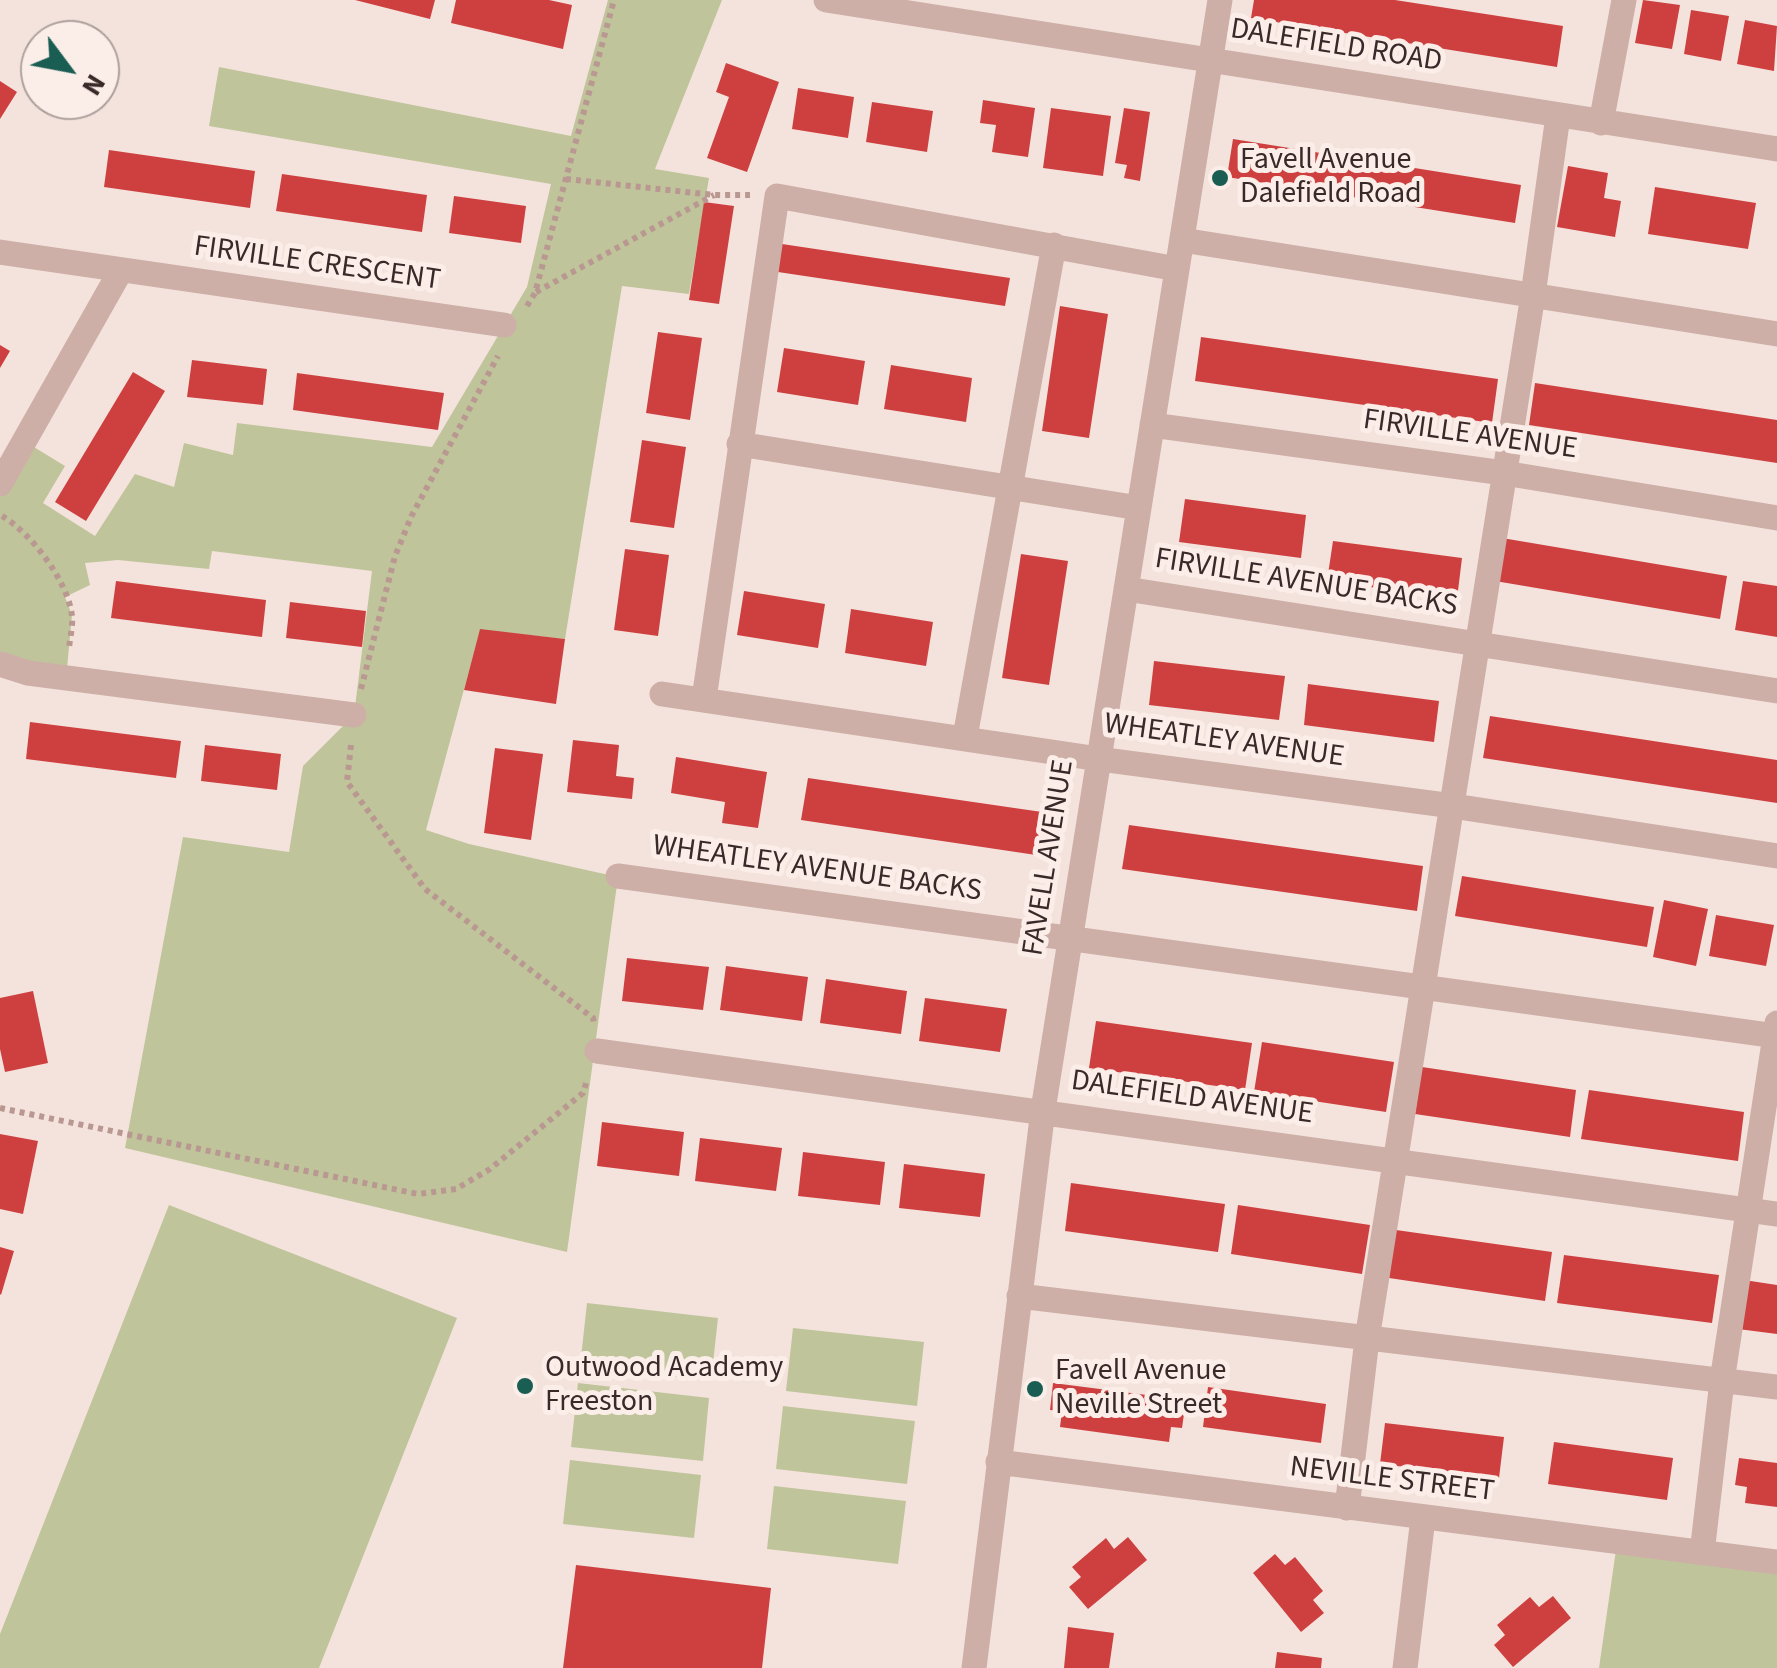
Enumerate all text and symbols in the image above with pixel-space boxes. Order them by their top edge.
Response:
street label: DALEFIELD ROAD [1228,12,1444,82]
north arrow [20,20,120,120]
text: N [72,66,116,103]
place label: Favell Avenue Dalefield Road [1240,143,1422,214]
marker: Favell Avenue Dalefield Road [1209,167,1231,189]
street label: FIRVILLE CRESCENT [191,230,443,300]
street label: FIRVILLE AVENUE [1361,403,1579,469]
street label: FIRVILLE AVENUE BACKS [1152,542,1460,626]
street label: WHEATLEY AVENUE [1102,707,1346,777]
street label: FAVELL AVENUE [1017,758,1083,958]
street label: WHEATLEY AVENUE BACKS [650,829,984,911]
street label: DALEFIELD AVENUE [1069,1064,1315,1134]
place label: Outwood Academy Freeston [545,1351,783,1422]
place label: Favell Avenue Neville Street [1055,1354,1226,1424]
marker: Outwood Academy Freeston [514,1375,536,1397]
marker: Favell Avenue Neville Street [1024,1378,1046,1400]
street label: NEVILLE STREET [1288,1451,1496,1511]

